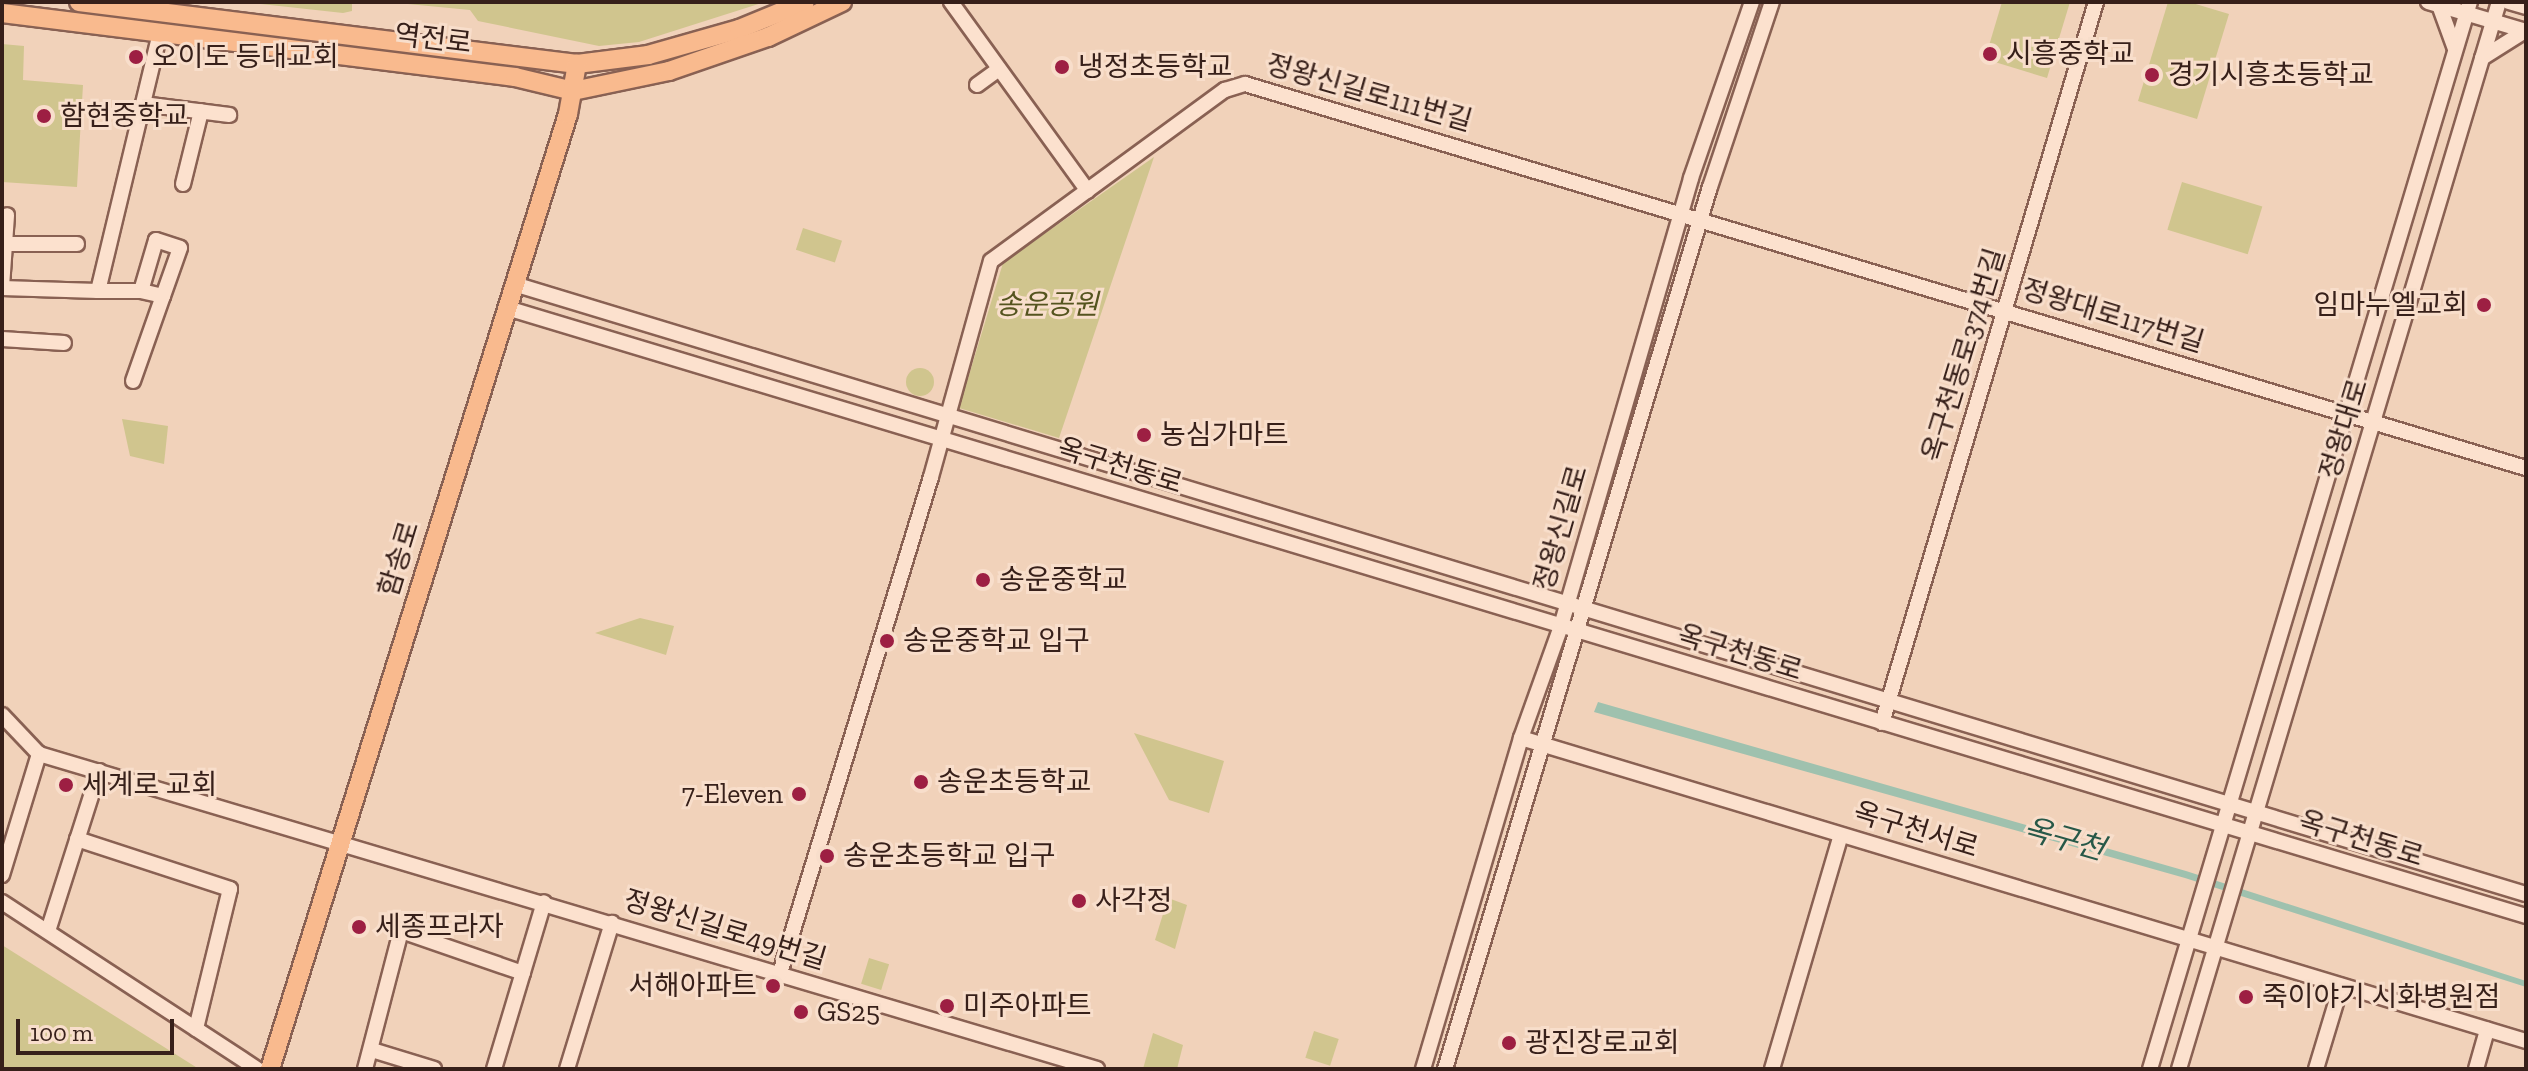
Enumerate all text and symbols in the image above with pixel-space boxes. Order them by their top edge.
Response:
street label: 역전로 [393,18,473,60]
place label: 시흥중학교 [2006,37,2135,71]
place label: 오이도 등대교회 [152,40,339,74]
marker: 시흥중학교 [1981,45,1999,63]
marker: 오이도 등대교회 [127,48,145,66]
street label: 정왕신길로111번길 [1262,48,1476,138]
place label: 냉정초등학교 [1078,50,1233,84]
marker: 냉정초등학교 [1053,58,1071,76]
place label: 경기시흥초등학교 [2168,58,2374,92]
marker: 경기시흥초등학교 [2143,66,2161,84]
place label: 함현중학교 [60,99,189,133]
marker: 함현중학교 [35,107,53,125]
street label: 옥구천동로374번길 [1916,244,2012,466]
street label: 정왕대로117번길 [2018,272,2208,360]
park label: 송운공원 [995,288,1099,322]
place label: 임마누엘교회 [2313,288,2468,322]
marker: 임마누엘교회 [2475,296,2493,314]
street label: 정왕대로 [2313,375,2375,483]
place label: 농심가마트 [1160,418,1289,452]
marker: 농심가마트 [1135,426,1153,444]
street label: 옥구천동로 [1054,431,1186,501]
street label: 정왕신길로 [1527,461,1595,595]
street label: 함송로 [372,517,426,601]
place label: 송운중학교 [999,563,1128,597]
marker: 송운중학교 [974,571,992,589]
street label: 옥구천동로 [1674,618,1806,688]
place label: 송운중학교 입구 [903,624,1090,658]
marker: 송운중학교 입구 [878,632,896,650]
place label: 송운초등학교 [937,765,1092,799]
place label: 세계로 교회 [82,768,217,802]
marker: 송운초등학교 [912,773,930,791]
marker: 세계로 교회 [57,776,75,794]
place label: 7-Eleven [682,777,783,811]
marker: 7-Eleven [790,785,808,803]
street label: 옥구천서로 [1850,795,1982,865]
street label: 옥구천동로 [2295,804,2427,874]
water label: 옥구천 [2019,810,2109,868]
place label: 송운초등학교 입구 [843,839,1055,873]
marker: 송운초등학교 입구 [818,847,836,865]
street label: 정왕신길로49번길 [620,883,830,977]
place label: 사각정 [1095,884,1172,918]
marker: 사각정 [1070,892,1088,910]
place label: 세종프라자 [375,910,504,944]
marker: 세종프라자 [350,918,368,936]
place label: 서해아파트 [628,969,757,1003]
marker: 서해아파트 [764,977,782,995]
place label: 죽이야기 시화병원점 [2262,980,2500,1014]
marker: 죽이야기 시화병원점 [2237,988,2255,1006]
place label: 미주아파트 [963,989,1092,1023]
place label: GS25 [817,995,880,1029]
marker: 미주아파트 [938,997,956,1015]
scale bar [20,1003,178,1053]
marker: GS25 [792,1003,810,1021]
text: 100 m [30,1018,93,1047]
place label: 광진장로교회 [1525,1026,1680,1060]
marker: 광진장로교회 [1500,1034,1518,1052]

